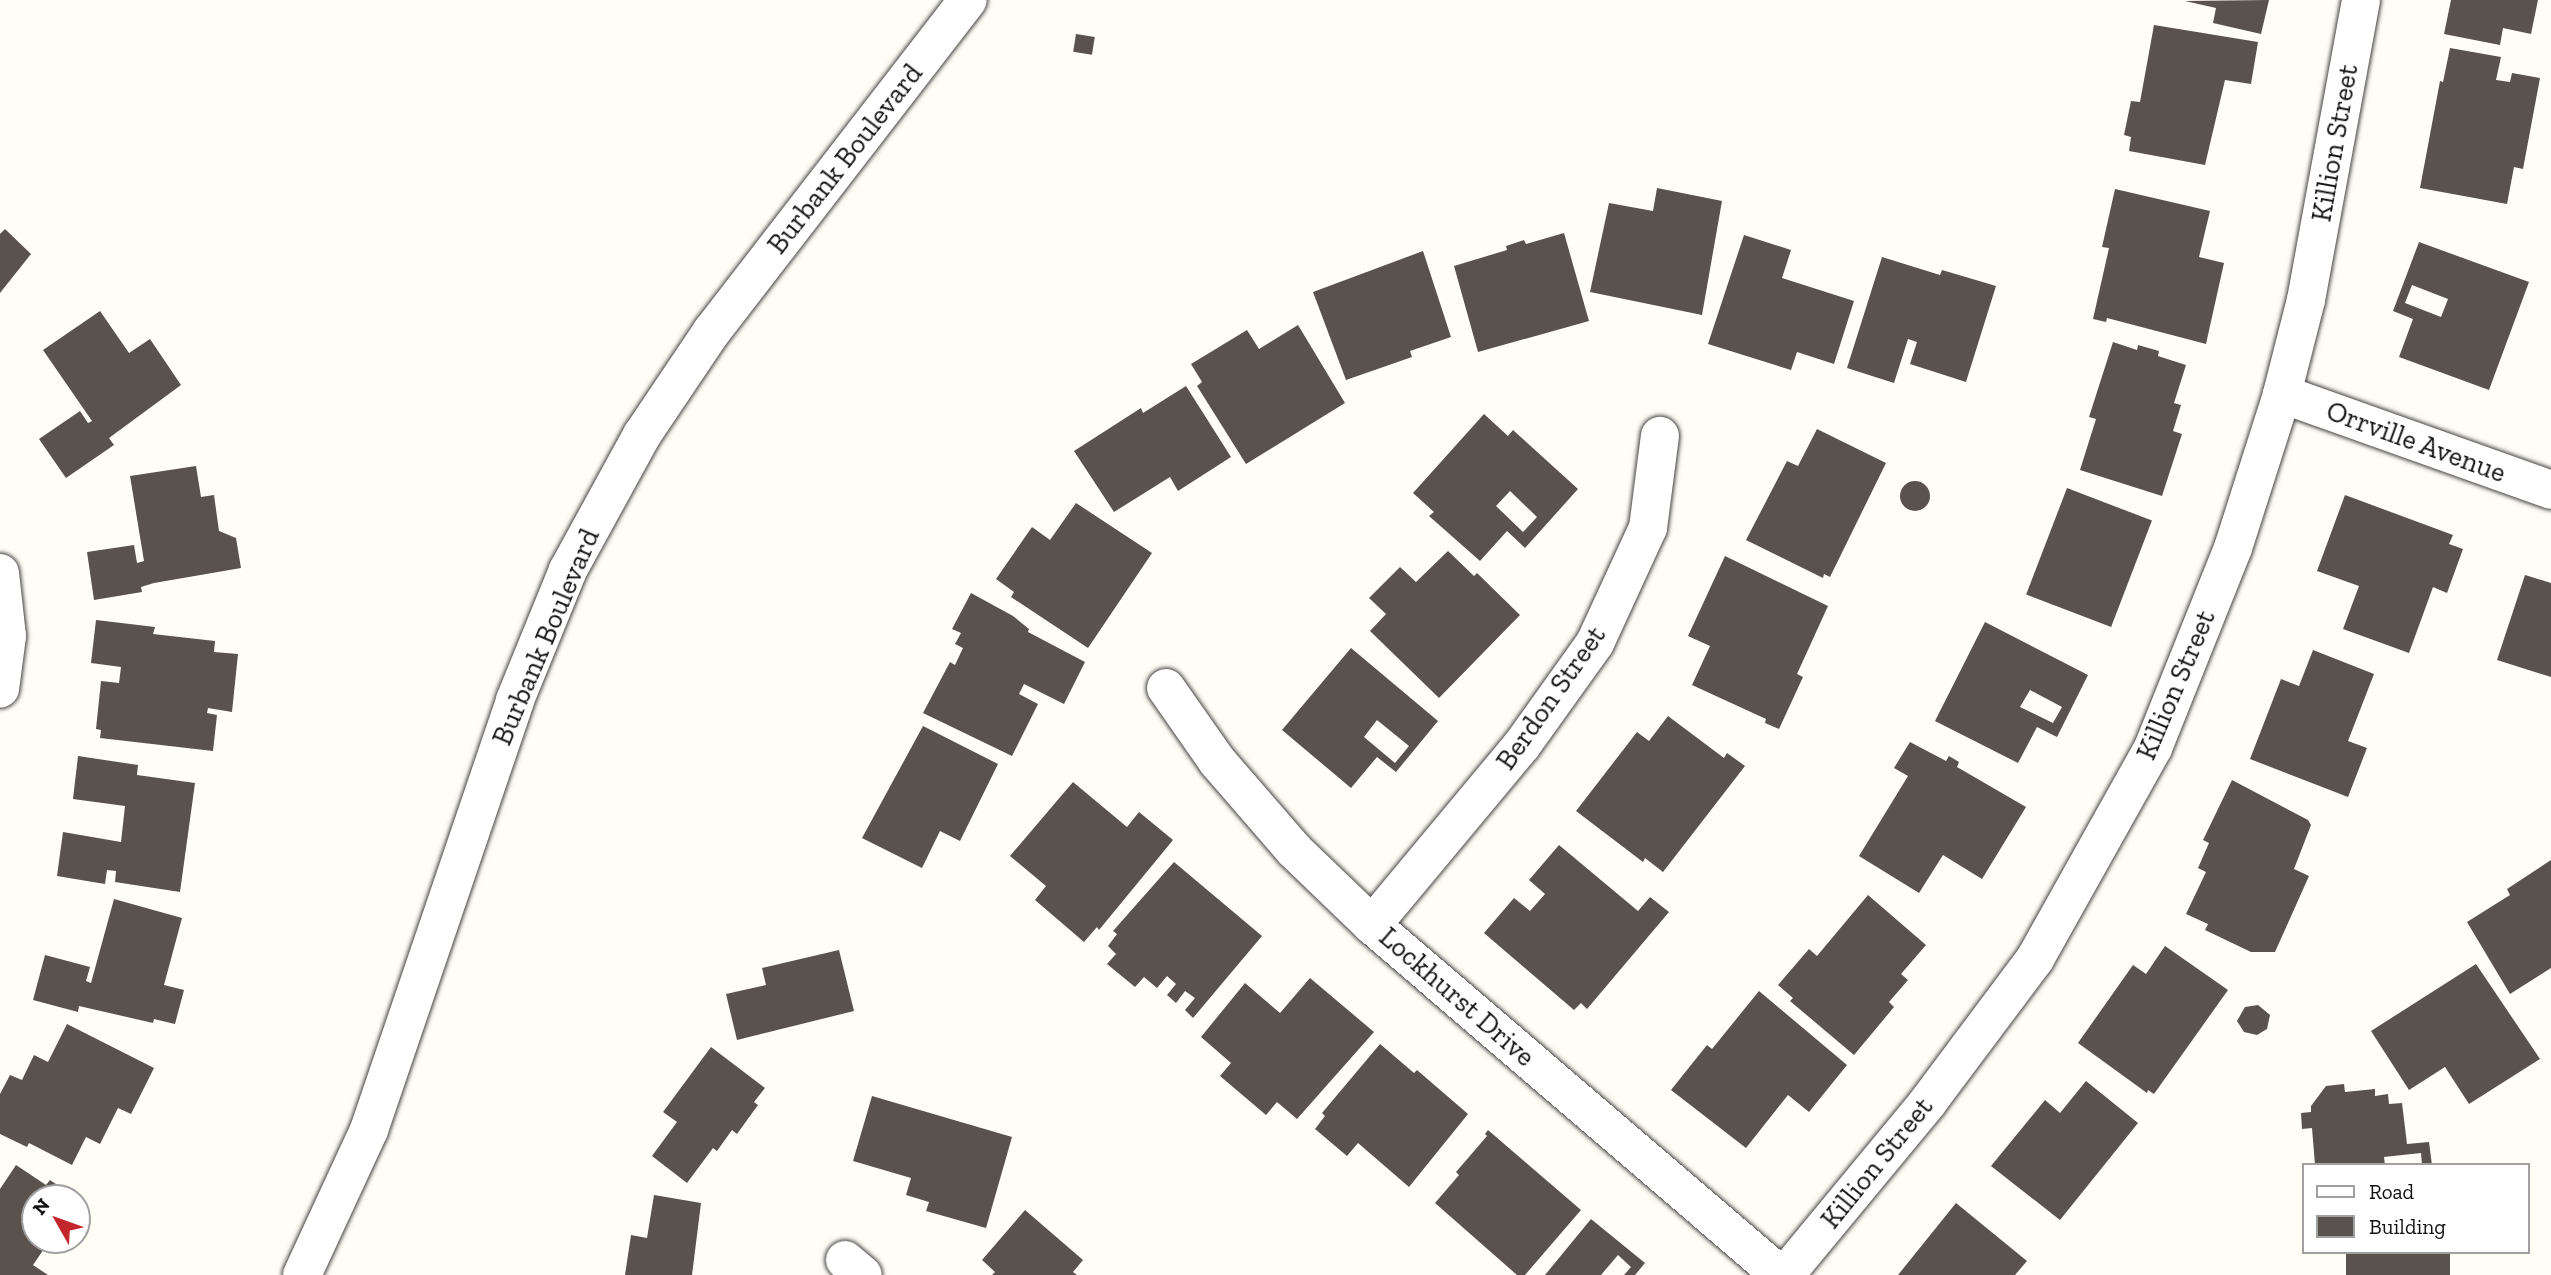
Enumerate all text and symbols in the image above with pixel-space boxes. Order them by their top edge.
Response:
street label: Burbank Boulevard [760,57,930,261]
street label: Killion Street [2305,62,2365,224]
street label: Orrville Avenue [2321,394,2511,490]
street label: Burbank Boulevard [485,524,607,750]
street label: Killion Street [2129,605,2223,765]
street label: Berdon Street [1489,620,1613,776]
street label: Lockhurst Drive [1372,920,1542,1074]
street label: Killion Street [1814,1091,1940,1235]
legend [2302,1163,2530,1254]
text: Road [2369,1179,2414,1204]
north arrow [21,1184,91,1254]
text: N [28,1194,55,1219]
text: Building [2369,1214,2446,1239]

